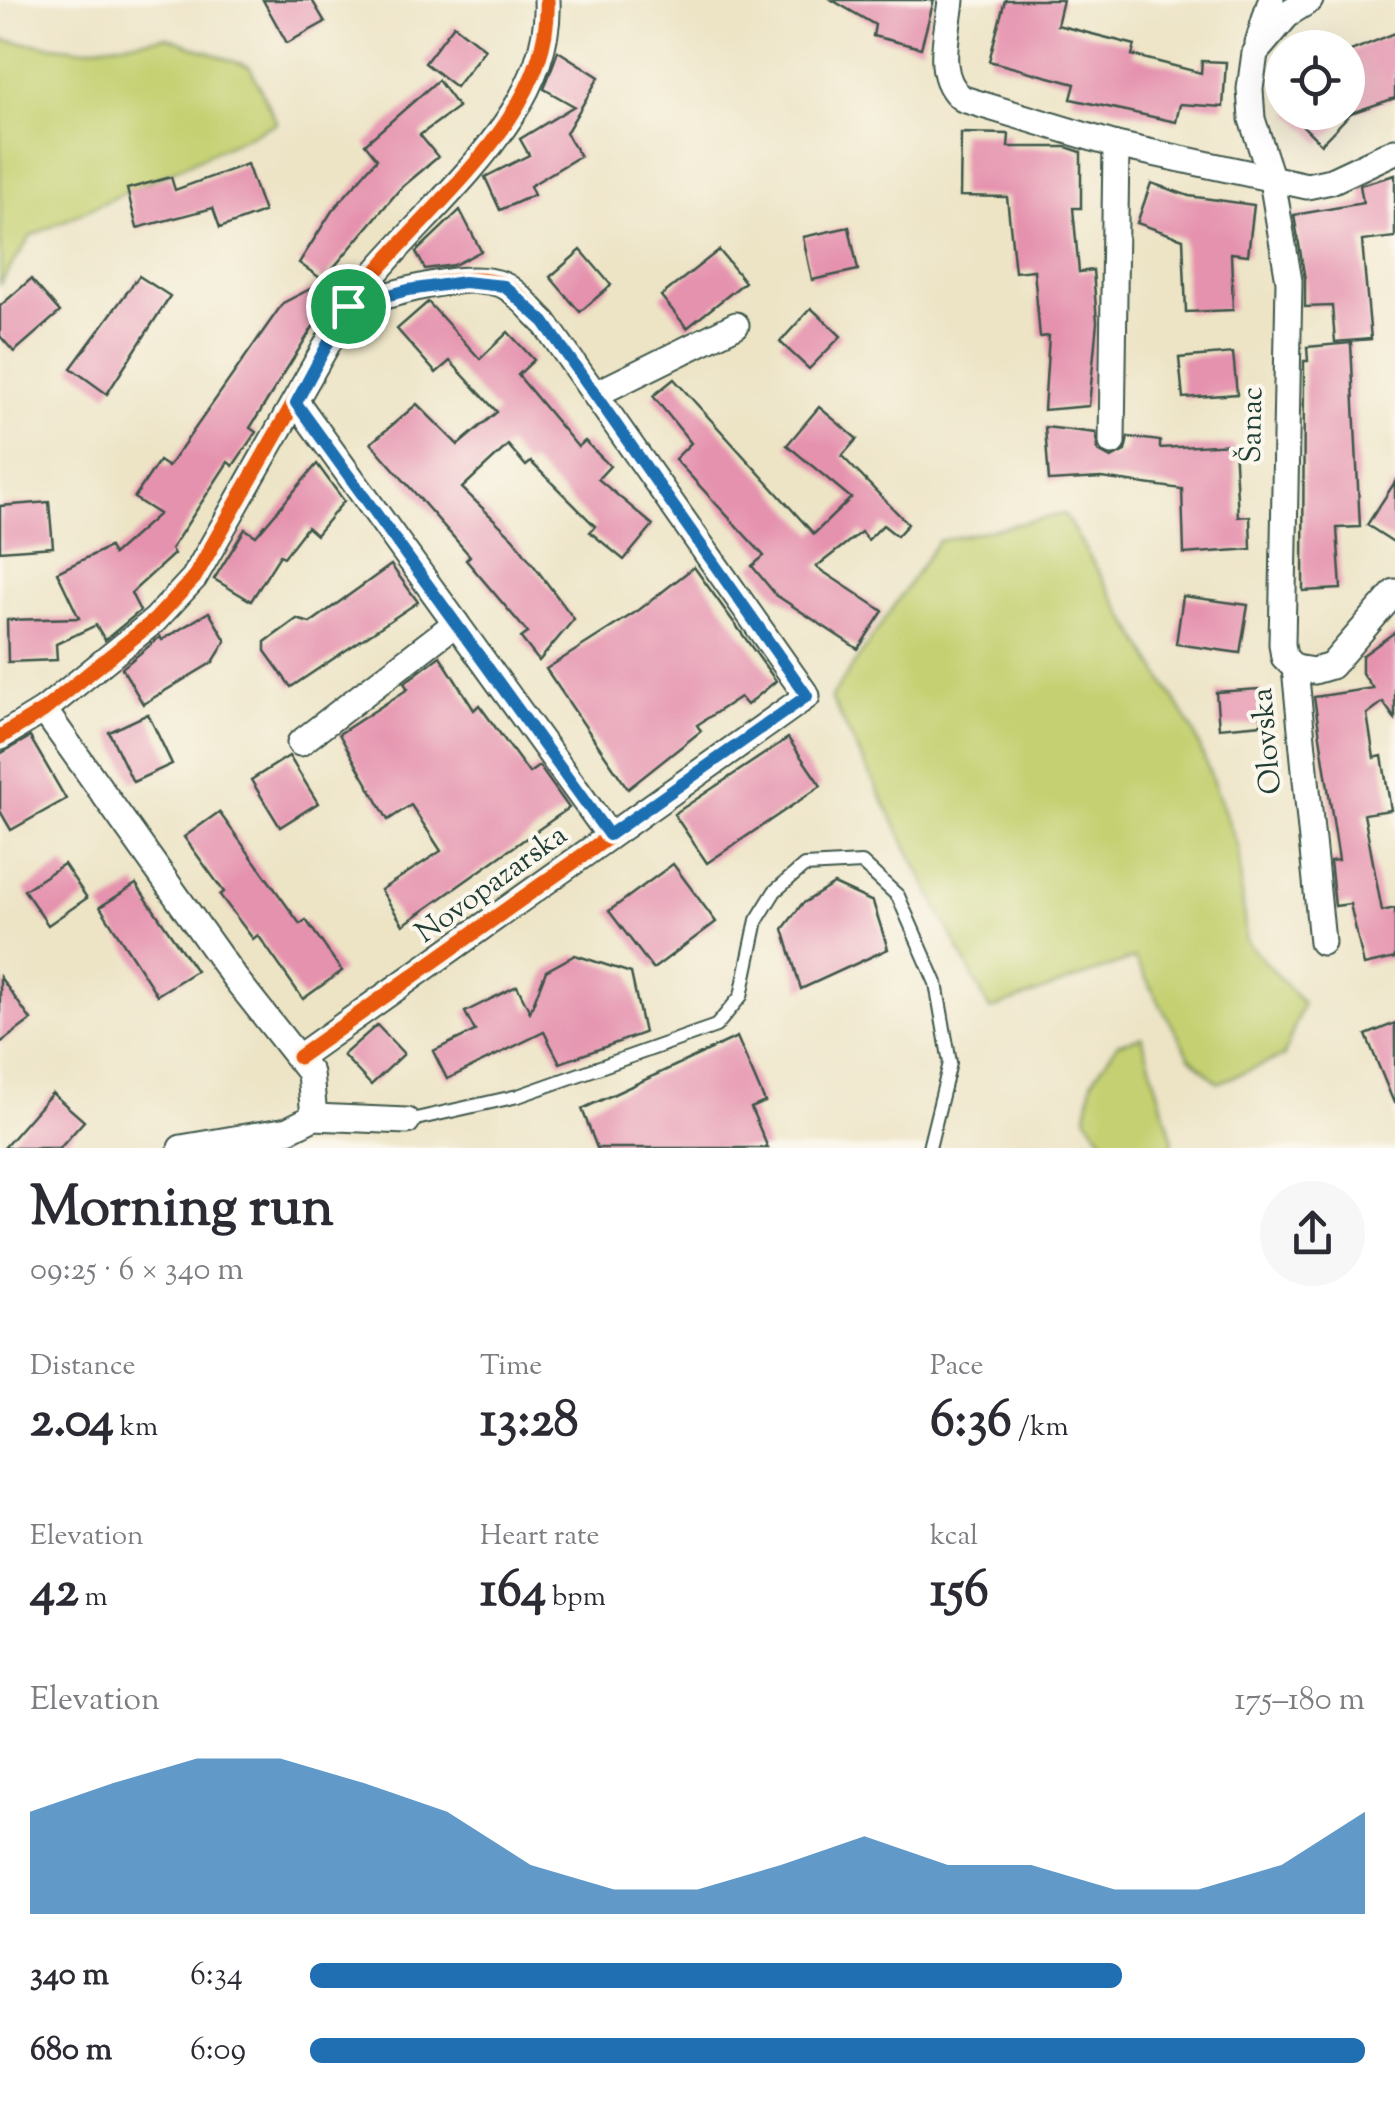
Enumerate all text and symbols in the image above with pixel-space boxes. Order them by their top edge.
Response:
map controls [1265,30,1365,130]
button: locate [1265,30,1365,130]
pin [306,264,391,349]
icon: arrive [321,279,376,334]
street label: Šanac [1231,386,1275,464]
street label: Olovska [1242,686,1294,796]
street label: Novopazarska [407,815,577,955]
text: Morning run [30,1171,334,1250]
button: share [1260,1181,1365,1286]
text: 09:25 · 6 × 340 m [30,1248,244,1294]
text: Distance [30,1347,136,1387]
text: Time [480,1347,542,1387]
text: Pace [930,1347,984,1387]
text: 2.04 [30,1387,114,1459]
text: 13:28 [480,1387,579,1459]
text: 6:36 [930,1387,1012,1459]
text: km [114,1408,158,1448]
text: /km [1012,1408,1069,1448]
text: Elevation [30,1517,144,1557]
text: Heart rate [480,1517,600,1557]
text: kcal [930,1517,978,1557]
text: 42 [30,1557,79,1629]
text: 164 [480,1557,546,1629]
text: 156 [930,1557,989,1629]
text: m [79,1578,108,1618]
text: bpm [546,1578,606,1618]
text: Elevation [30,1678,160,1724]
text: 175–180 m [1234,1678,1365,1724]
text: 340 m [30,1953,109,1999]
text: 6:34 [190,1953,243,1999]
text: 680 m [30,2028,112,2074]
text: 6:09 [190,2028,246,2074]

